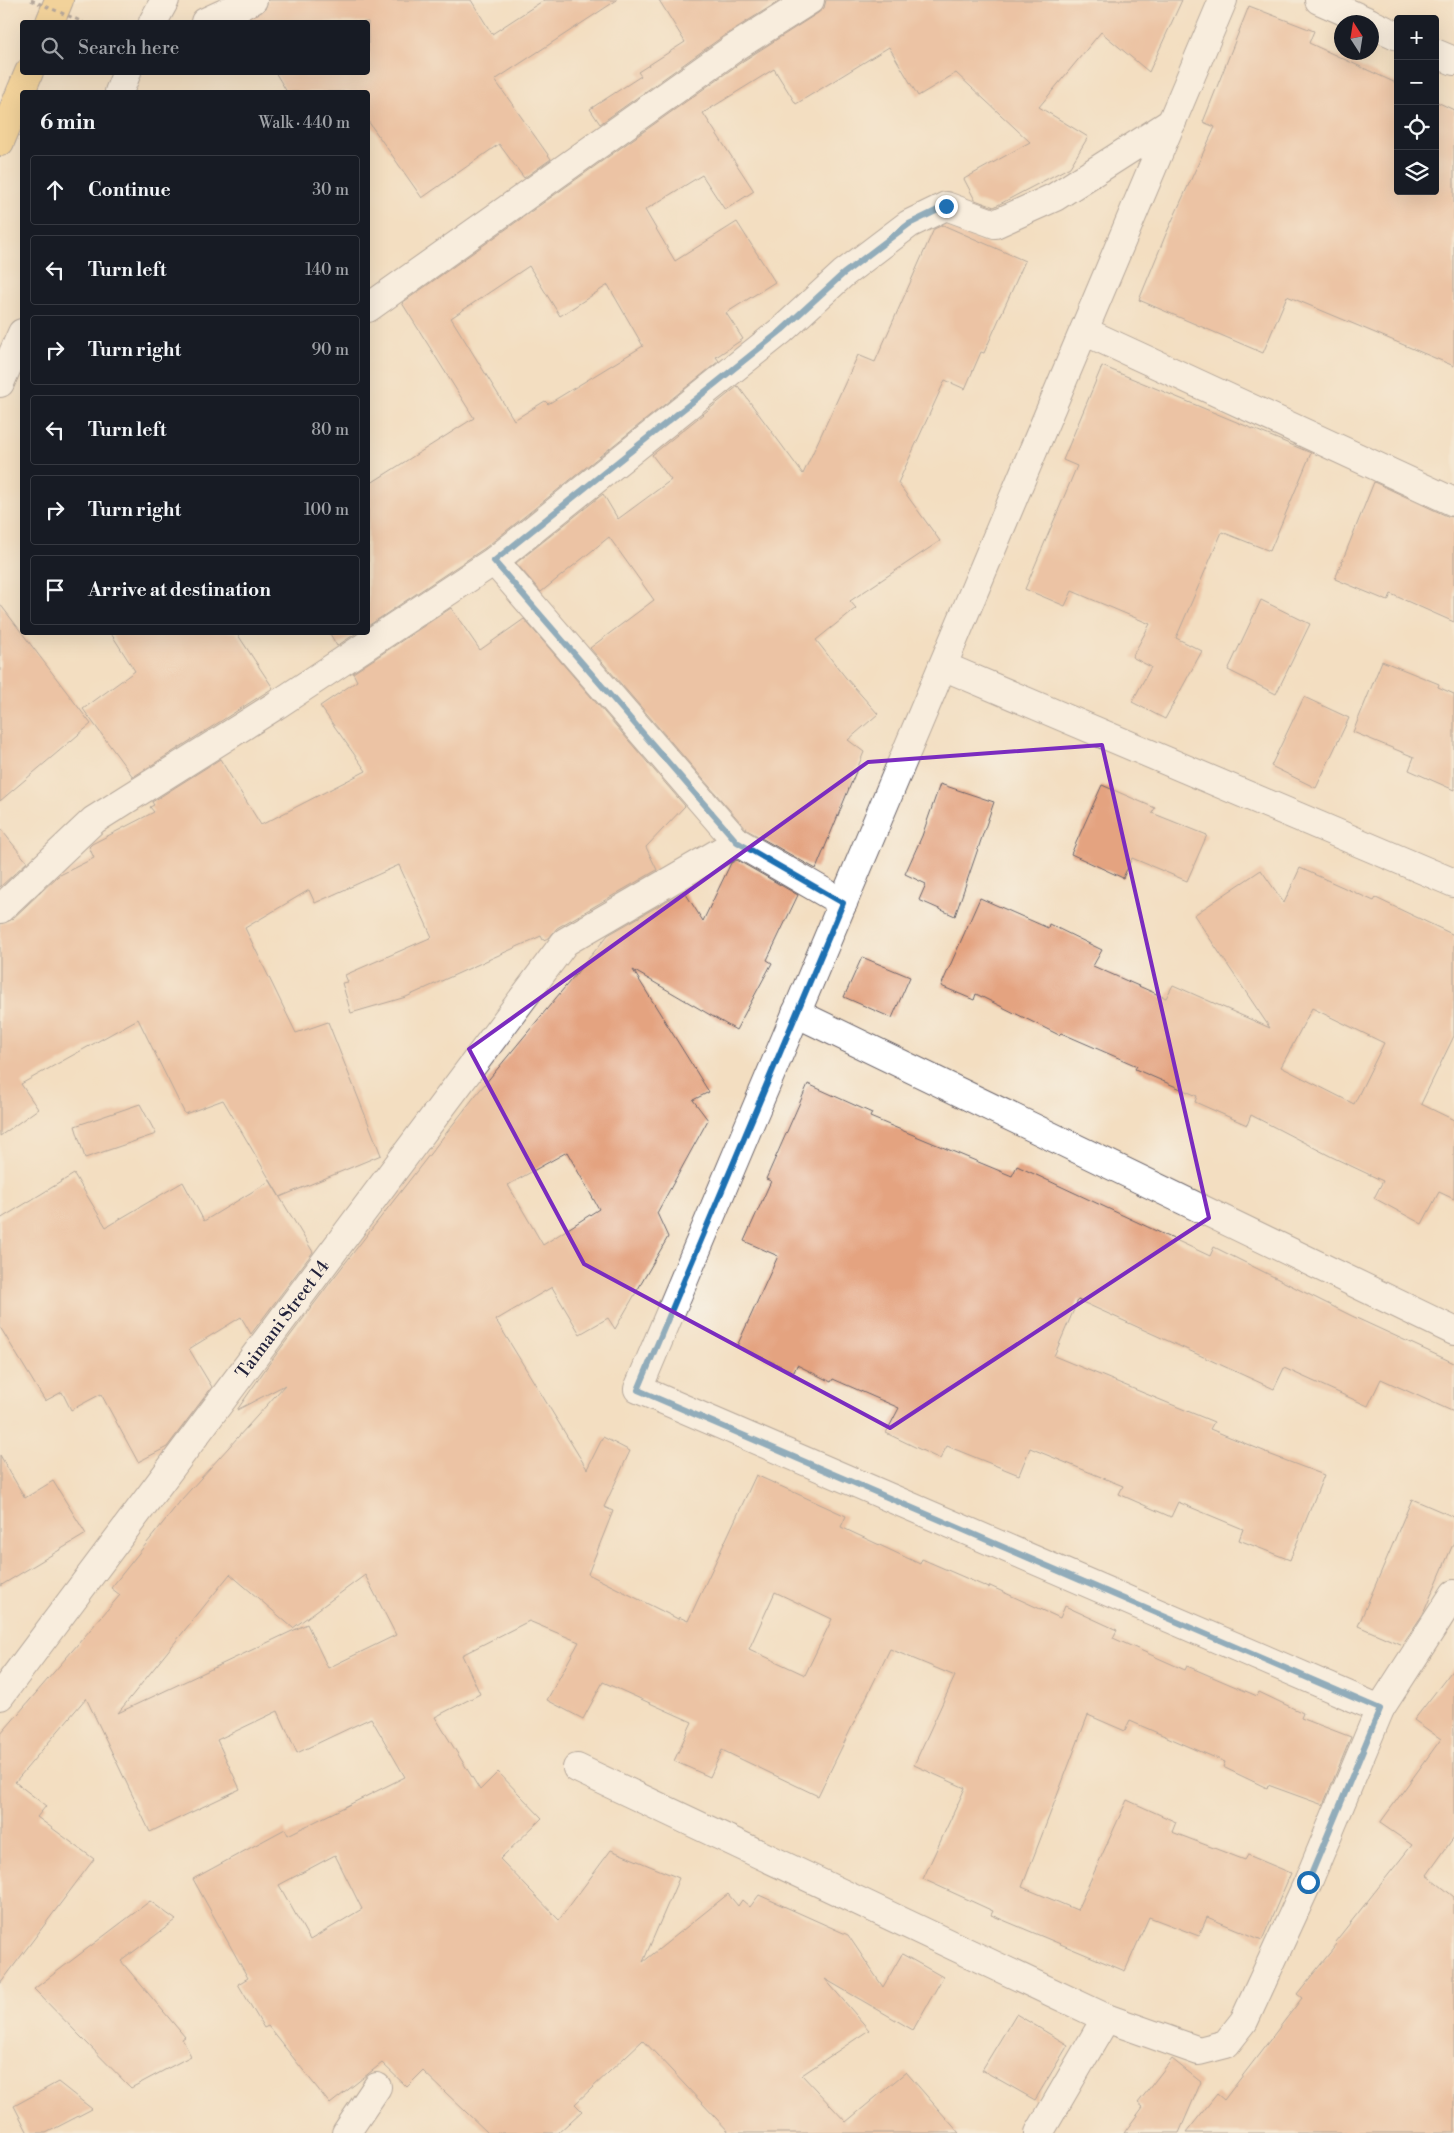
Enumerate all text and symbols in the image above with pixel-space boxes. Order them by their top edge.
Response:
north arrow [1334,15,1379,60]
map controls [1394,15,1439,195]
button: + [1394,15,1439,60]
search box [20,20,370,75]
icon: search [38,34,66,62]
text: Search here [78,36,179,60]
button: − [1394,60,1439,105]
button: locate [1394,105,1439,150]
text: 6 min [40,110,95,136]
text: Walk · 440 m [259,113,350,133]
button: layers [1394,150,1439,195]
icon: ahead [41,176,69,204]
text: Continue [88,178,171,202]
text: 30 m [312,180,349,200]
route end [935,195,958,218]
icon: left [41,256,69,284]
text: Turn left [88,258,167,282]
text: 140 m [305,260,349,280]
icon: right [41,336,69,364]
text: Turn right [88,338,181,362]
text: 90 m [311,340,349,360]
icon: left [41,416,69,444]
text: Turn left [88,418,167,442]
text: 80 m [311,420,349,440]
icon: right [41,496,69,524]
text: Turn right [88,498,181,522]
text: 100 m [304,500,349,520]
icon: arrive [41,576,69,604]
text: Arrive at destination [88,578,271,602]
street label: Taimani Street 14 [231,1255,335,1383]
route start [1297,1871,1320,1894]

